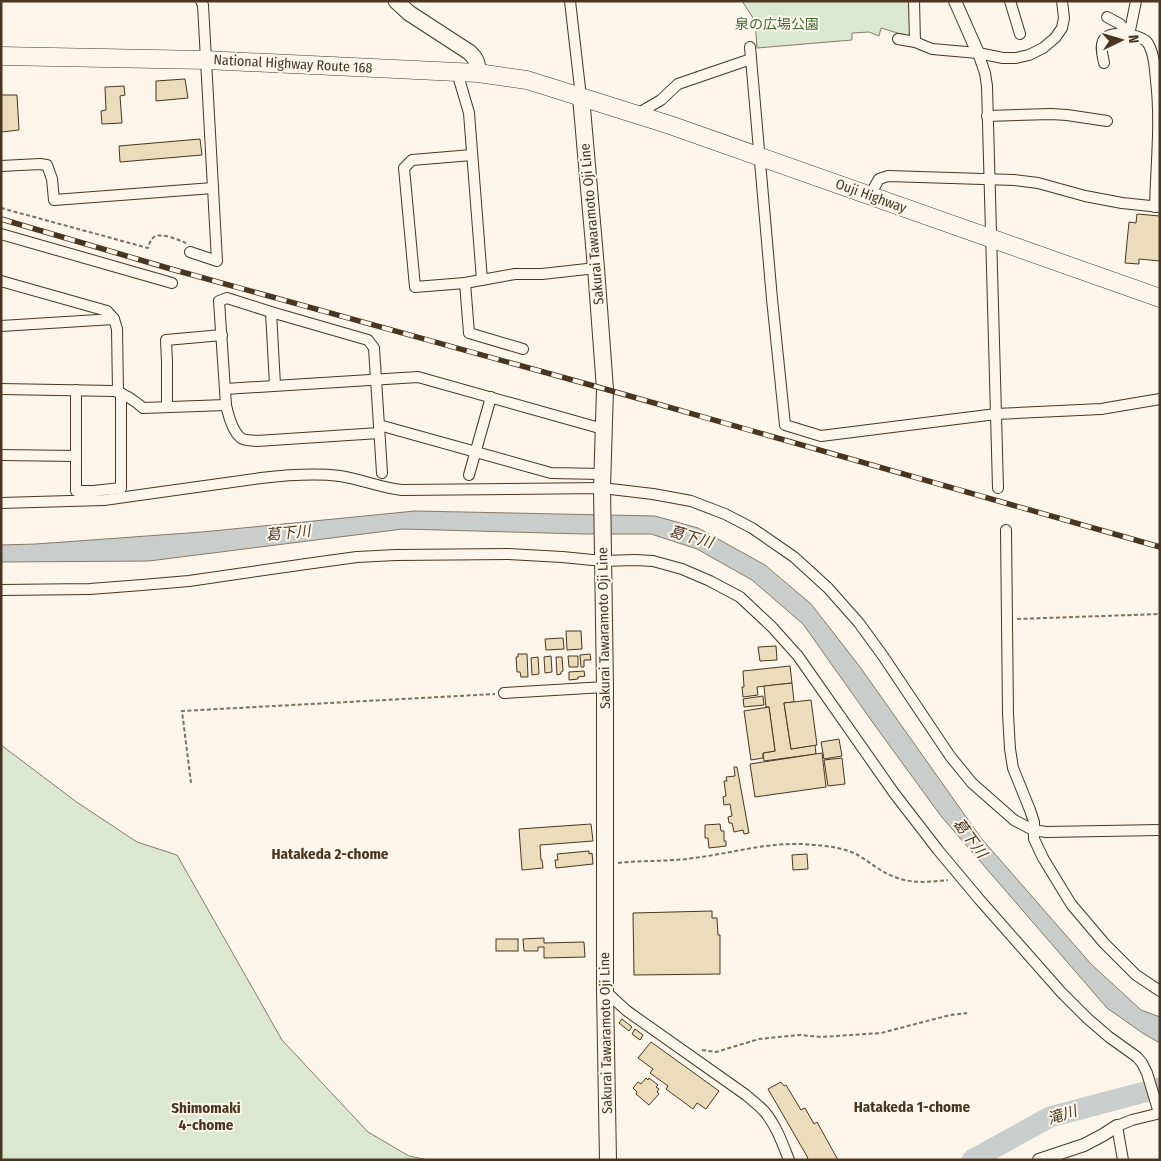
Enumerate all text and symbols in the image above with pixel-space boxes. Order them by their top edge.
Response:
north arrow [1096,15,1146,65]
park label: 泉の広場公園 [735,16,819,33]
text: N [1125,34,1142,44]
street label: National Highway Route 168 [213,51,373,77]
street label: Sakurai Tawaramoto Oji Line [576,143,608,305]
street label: Ouji Highway [833,175,910,217]
water label: 葛下川 [265,521,313,544]
water label: 葛下川 [667,522,717,552]
street label: Sakurai Tawaramoto Oji Line [594,547,614,709]
water label: 葛下川 [949,815,992,863]
district label: Hatakeda 2-chome [272,845,389,863]
street label: Sakurai Tawaramoto Oji Line [596,952,616,1114]
district label: Hatakeda 1-chome [854,1098,971,1116]
district label: Shimomaki 4-chome [171,1099,241,1134]
water label: 滝川 [1045,1101,1081,1128]

